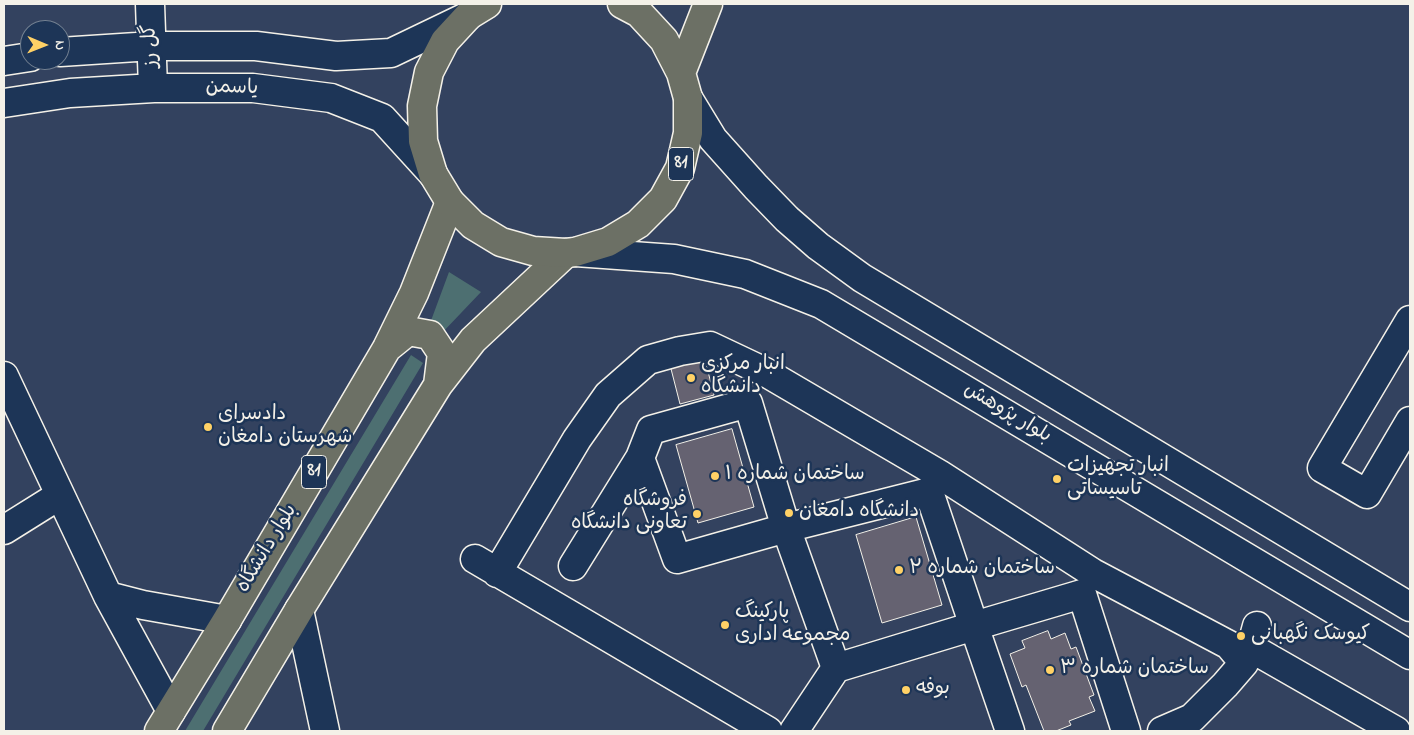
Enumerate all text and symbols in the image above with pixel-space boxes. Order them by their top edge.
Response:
north arrow [20,20,70,70]
street label: گل رز [139,24,165,68]
text: N [49,40,70,50]
street label: یاسمن [205,76,259,102]
road number: 81 [668,147,694,180]
place label: انبار مرکزی دانشگاه [701,354,785,401]
marker: انبار مرکزی دانشگاه [685,372,697,384]
street label: بلوار پژوهش [959,378,1055,450]
place label: دادسرای شهرستان دامغان [218,404,352,451]
marker: دادسرای شهرستان دامغان [202,421,214,433]
road number: 81 [302,456,326,488]
place label: انبار تجهیزات تاسیساتی [1067,456,1169,503]
place label: ساختمان شماره ۱ [725,464,865,488]
marker: ساختمان شماره ۱ [709,470,721,482]
marker: انبار تجهیزات تاسیساتی [1051,473,1063,485]
place label: فروشگاه تعاونی دانشگاه [571,490,687,537]
street label: بلوار دانشگاه [232,501,304,597]
place label: دانشگاه دامغان [799,501,919,525]
marker: دانشگاه دامغان [783,507,795,519]
marker: فروشگاه تعاونی دانشگاه [691,508,703,520]
place label: ساختمان شماره ۲ [909,558,1055,582]
marker: ساختمان شماره ۲ [893,564,905,576]
place label: پارکینگ مجموعه اداری [735,602,850,649]
marker: پارکینگ مجموعه اداری [719,619,731,631]
place label: کیوسک نگهبانی [1251,624,1370,648]
marker: کیوسک نگهبانی [1235,630,1247,642]
place label: ساختمان شماره ۳ [1060,658,1209,682]
marker: ساختمان شماره ۳ [1044,664,1056,676]
place label: بوفه [916,678,950,702]
marker: بوفه [900,684,912,696]

